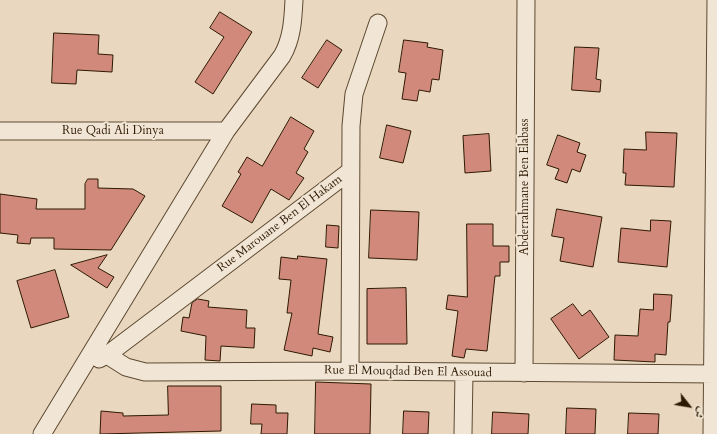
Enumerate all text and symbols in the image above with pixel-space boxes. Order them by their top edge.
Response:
street label: Abderrahmane Ben Elabass [518,118,532,256]
street label: Rue Qadi Ali Dinya [62,124,164,138]
street label: Rue Marouane Ben El Hakam [215,172,345,276]
street label: Rue El Mouqdad Ben El Assouad [324,363,492,381]
north arrow [669,386,709,426]
text: ش [690,404,709,421]

